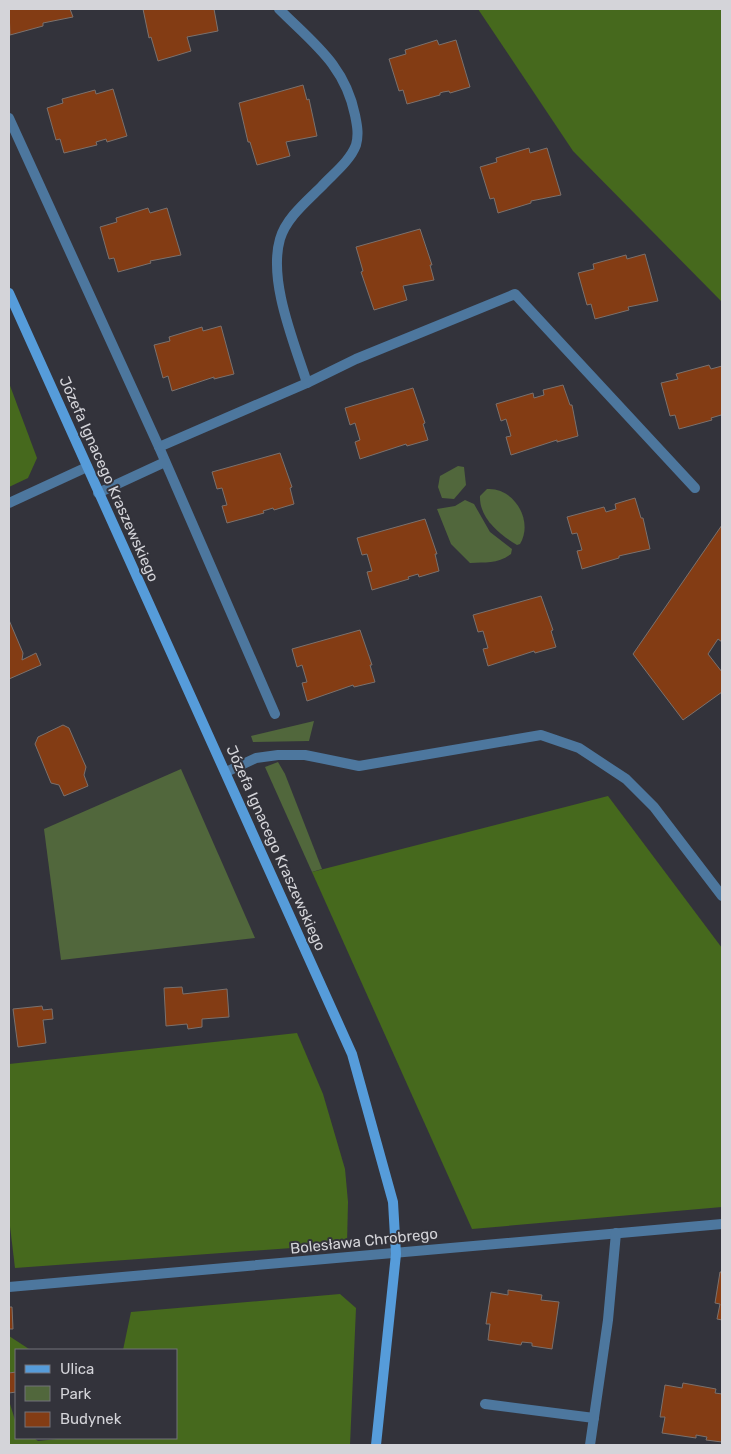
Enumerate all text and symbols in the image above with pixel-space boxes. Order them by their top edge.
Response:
street label: Józefa Ignacego Kraszewskiego [55,374,163,584]
street label: Józefa Ignacego Kraszewskiego [222,743,330,953]
street label: Bolesława Chrobrego [289,1224,439,1258]
legend [15,1349,178,1439]
text: Ulica [60,1360,94,1378]
text: Park [60,1385,91,1403]
text: Budynek [60,1410,122,1428]

